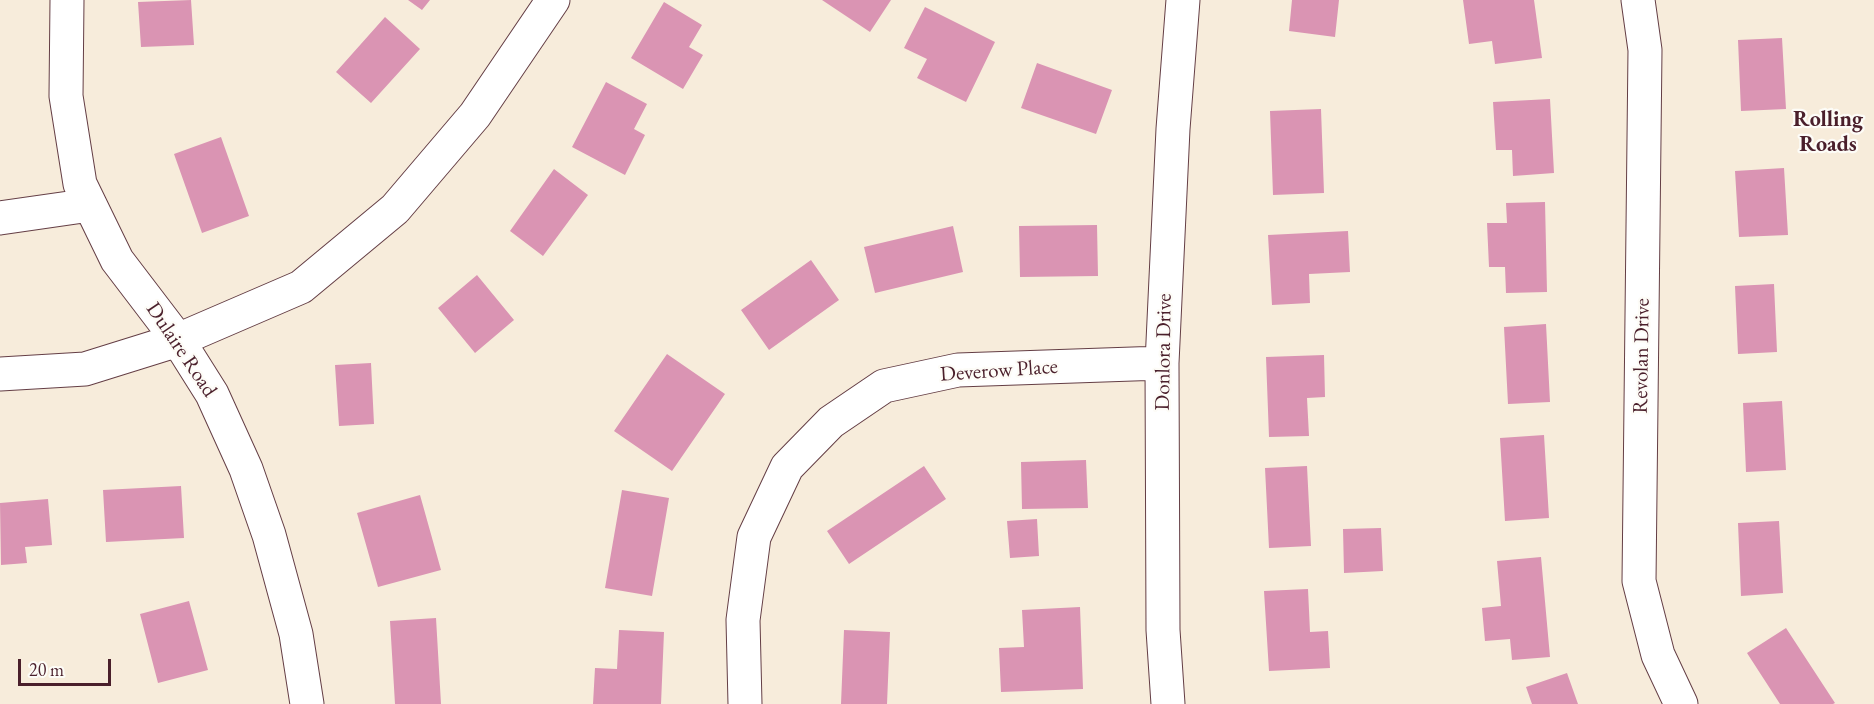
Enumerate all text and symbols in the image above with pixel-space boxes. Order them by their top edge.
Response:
district label: Rolling Roads [1793,107,1863,158]
street label: Donlora Drive [1150,293,1178,411]
street label: Dulaire Road [140,298,222,402]
street label: Revolan Drive [1628,298,1656,414]
street label: Deverow Place [939,354,1059,388]
scale bar [21,647,114,685]
text: 20 m [29,658,64,681]

